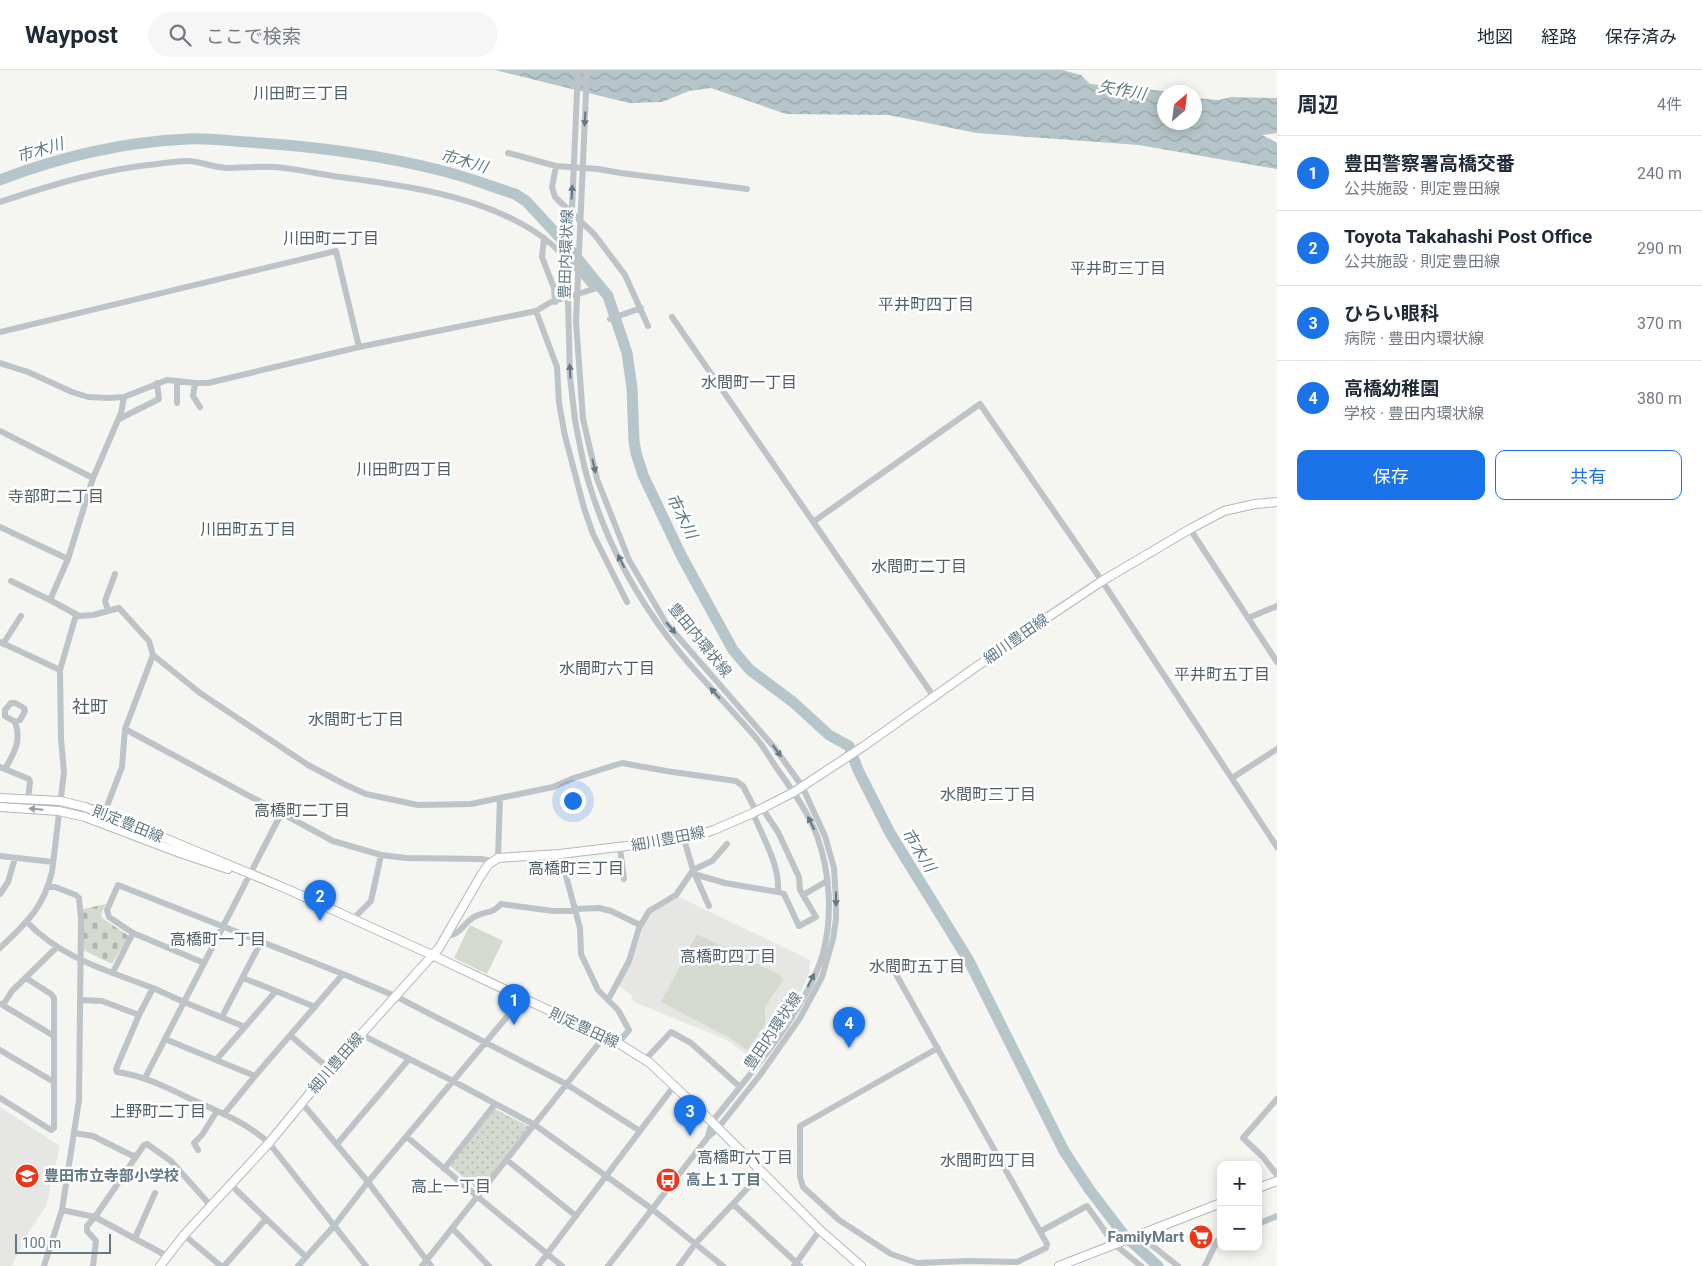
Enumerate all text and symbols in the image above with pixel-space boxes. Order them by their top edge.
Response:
search box [148,12,498,57]
text: Waypost [25,21,118,49]
icon: search [166,21,194,49]
text: ここで検索 [206,25,301,48]
text: 地図 [1477,26,1513,47]
text: 経路 [1541,26,1577,47]
text: 保存済み [1605,26,1677,47]
water label: 矢作川 [1097,76,1149,104]
district label: 川田町三丁目 [253,84,349,103]
north arrow [1157,85,1202,130]
text: 周辺 [1297,93,1339,117]
text: 4件 [1657,95,1682,114]
one-way arrow [581,111,589,127]
water label: 市木川 [14,133,68,166]
water label: 市木川 [438,145,492,177]
text: 豊田警察署高橋交番 [1344,152,1515,175]
text: 1 [1308,164,1318,183]
text: 240 m [1637,164,1682,183]
text: 公共施設 · 則定豊田線 [1344,179,1500,198]
one-way arrow [569,183,577,199]
street label: 豊田内環状線 [555,209,577,299]
text: Toyota Takahashi Post Office [1344,225,1592,248]
district label: 川田町二丁目 [283,229,379,248]
text: 2 [1308,239,1318,258]
text: 290 m [1637,239,1682,258]
text: 公共施設 · 則定豊田線 [1344,252,1500,271]
district label: 平井町三丁目 [1070,259,1166,278]
district label: 平井町四丁目 [878,295,974,314]
text: ひらい眼科 [1344,302,1439,325]
text: 3 [1308,314,1318,333]
text: 370 m [1637,314,1682,333]
text: 病院 · 豊田内環状線 [1344,329,1484,348]
one-way arrow [566,363,574,379]
district label: 水間町一丁目 [701,373,797,392]
text: 高橋幼稚園 [1344,377,1439,400]
text: 4 [1308,389,1318,408]
text: 380 m [1637,389,1682,408]
text: 学校 · 豊田内環状線 [1344,404,1484,423]
button: 保存 [1297,450,1485,500]
button: 共有 [1495,450,1682,500]
one-way arrow [590,459,598,474]
district label: 川田町四丁目 [356,460,452,479]
district label: 寺部町二丁目 [8,487,104,506]
water label: 市木川 [663,490,702,543]
district label: 川田町五丁目 [200,520,296,539]
one-way arrow [617,554,625,568]
district label: 水間町二丁目 [871,557,967,576]
street label: 豊田内環状線 [665,599,735,681]
street label: 細川豊田線 [980,610,1052,668]
one-way arrow [666,621,677,634]
district label: 水間町六丁目 [559,659,655,678]
district label: 平井町五丁目 [1174,665,1270,684]
one-way arrow [709,687,721,699]
district label: 社町 [72,696,108,717]
district label: 水間町七丁目 [308,710,404,729]
one-way arrow [772,744,782,758]
district label: 水間町三丁目 [940,785,1036,804]
your location [560,788,586,814]
district label: 高橋町二丁目 [254,801,350,820]
street label: 則定豊田線 [90,802,166,846]
one-way arrow [28,804,44,812]
one-way arrow [807,816,815,830]
street label: 細川豊田線 [629,823,707,855]
water label: 市木川 [898,825,941,877]
district label: 高橋町三丁目 [528,859,624,878]
pin: 2 [304,880,336,921]
one-way arrow [832,892,840,908]
district label: 高橋町一丁目 [170,930,266,949]
district label: 高橋町四丁目 [680,947,776,966]
district label: 水間町五丁目 [869,957,965,976]
one-way arrow [807,973,815,988]
pin: 1 [498,984,530,1025]
street label: 豊田内環状線 [740,989,806,1073]
street label: 則定豊田線 [546,1004,622,1052]
pin: 4 [833,1007,865,1048]
street label: 細川豊田線 [305,1029,367,1097]
pin: 3 [674,1095,706,1136]
district label: 上野町二丁目 [110,1102,206,1121]
district label: 高橋町六丁目 [697,1148,793,1167]
district label: 水間町四丁目 [940,1151,1036,1170]
map controls [1217,1161,1262,1251]
button: + [1217,1161,1262,1206]
school or university icon: 豊田市立寺部小学校 [14,1163,40,1189]
place label: 豊田市立寺部小学校 [44,1167,179,1185]
bus stop icon: 高上１丁目 [655,1167,681,1193]
place label: 高上１丁目 [686,1171,761,1189]
district label: 高上一丁目 [411,1177,491,1196]
button: − [1217,1206,1262,1251]
supermarket icon: FamilyMart [1188,1224,1214,1250]
place label: FamilyMart [1107,1228,1184,1246]
scale bar [15,1231,111,1254]
text: 100 m [22,1235,61,1251]

